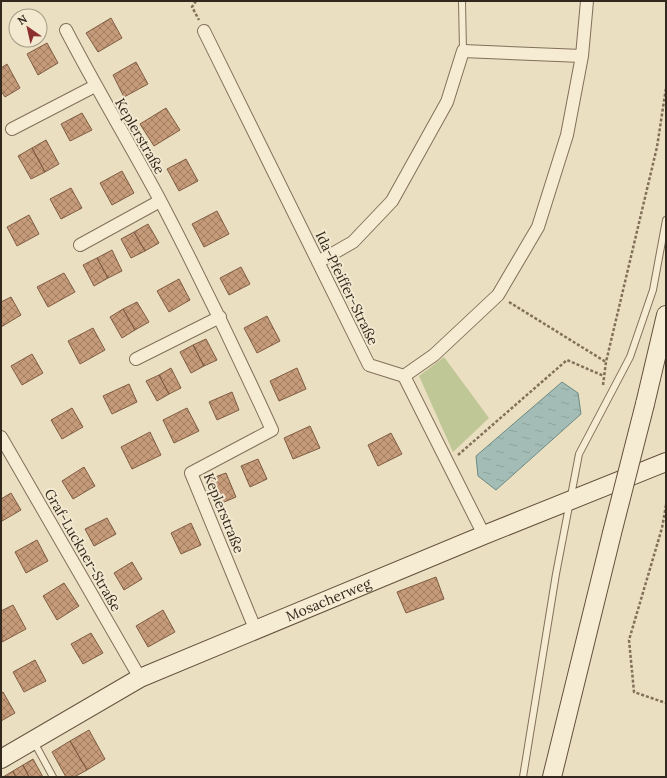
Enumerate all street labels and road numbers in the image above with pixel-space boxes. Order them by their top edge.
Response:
street label: Keplerstraße [111,95,169,178]
street label: Ida-Pfeiffer-Straße [312,228,383,348]
street label: Keplerstraße [200,470,248,556]
street label: Graf-Luckner-Straße [41,485,126,615]
street label: Mosacherweg [283,574,374,625]

